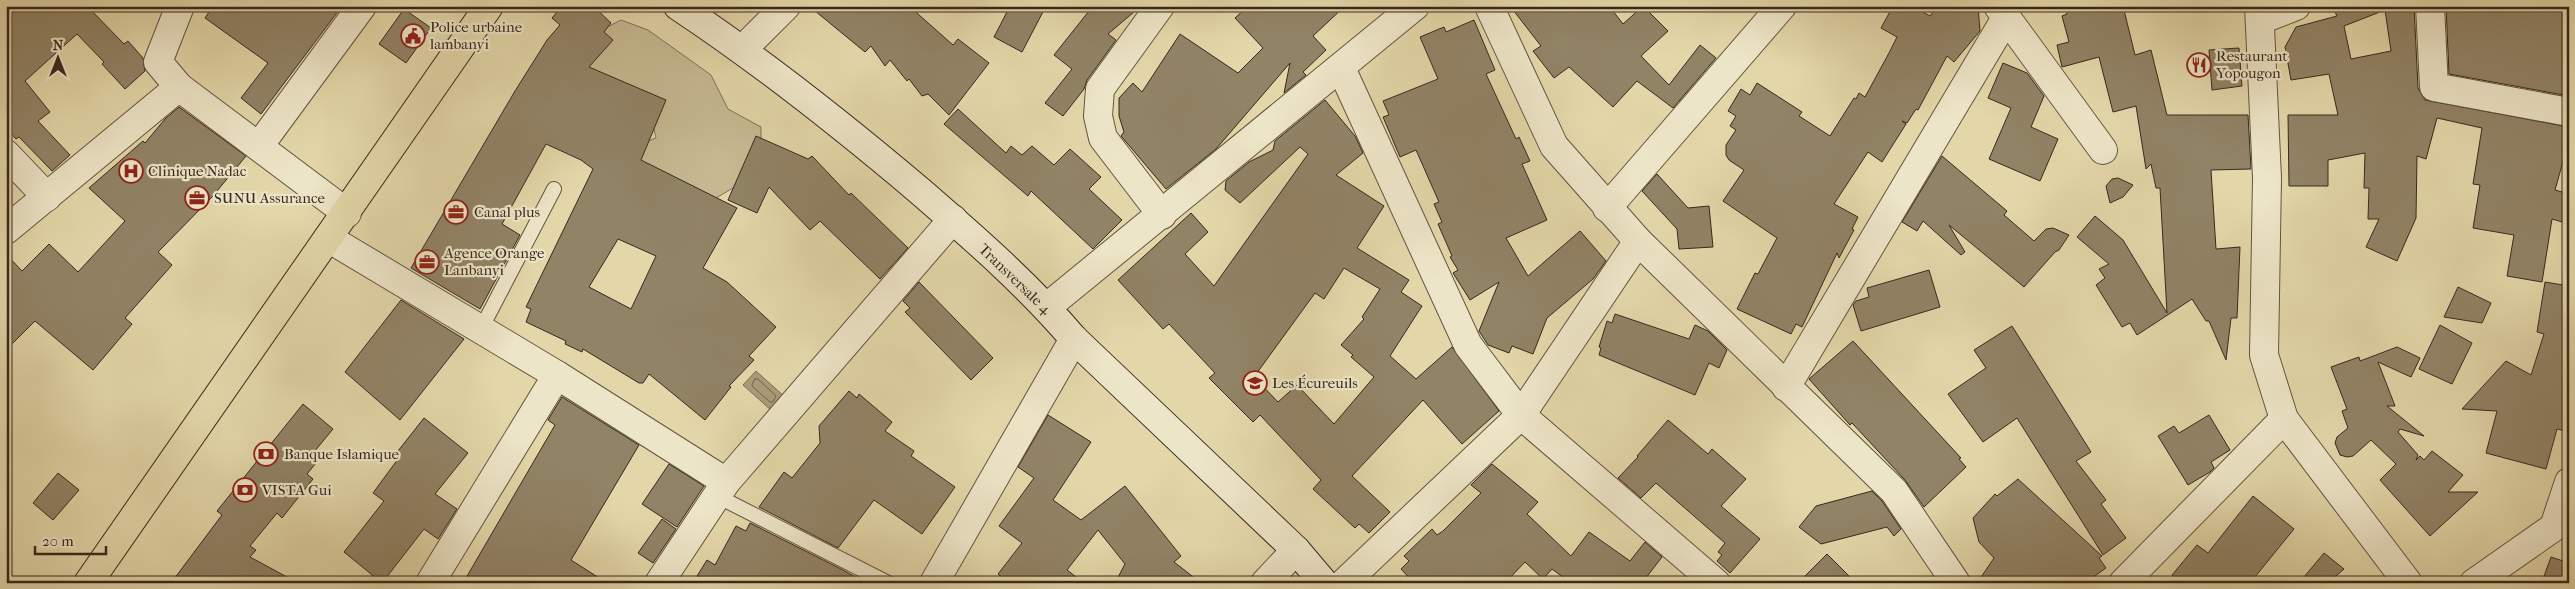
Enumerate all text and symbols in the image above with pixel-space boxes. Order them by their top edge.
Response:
place label: Police urbaine lambanyi [429,18,523,53]
public building icon: Police urbaine lambanyi [400,23,426,49]
north arrow [32,32,82,82]
text: N [53,37,64,54]
place label: Restaurant Yopougon [2215,47,2288,82]
restaurant icon: Restaurant Yopougon [2186,52,2212,78]
hospital icon: Clinique Nadac [118,158,144,184]
place label: Clinique Nadac [148,162,247,180]
office icon: SUNU Assurance [184,185,210,211]
place label: SUNU Assurance [214,189,326,207]
office icon: Canal plus [443,199,469,225]
place label: Canal plus [474,203,541,221]
street label: Transversale 4 [975,240,1056,319]
place label: Agence Orange Lanbanyi [443,244,545,279]
office icon: Agence Orange Lanbanyi [414,249,440,275]
school or university icon: Les Écureuils [1242,370,1268,396]
place label: Les Écureuils [1272,374,1358,392]
bank icon: Banque Islamique [253,441,279,467]
place label: Banque Islamique [284,445,400,463]
bank icon: VISTA Gui [232,477,258,503]
place label: VISTA Gui [261,481,332,499]
scale bar [35,524,106,556]
text: 20 m [42,532,74,550]

